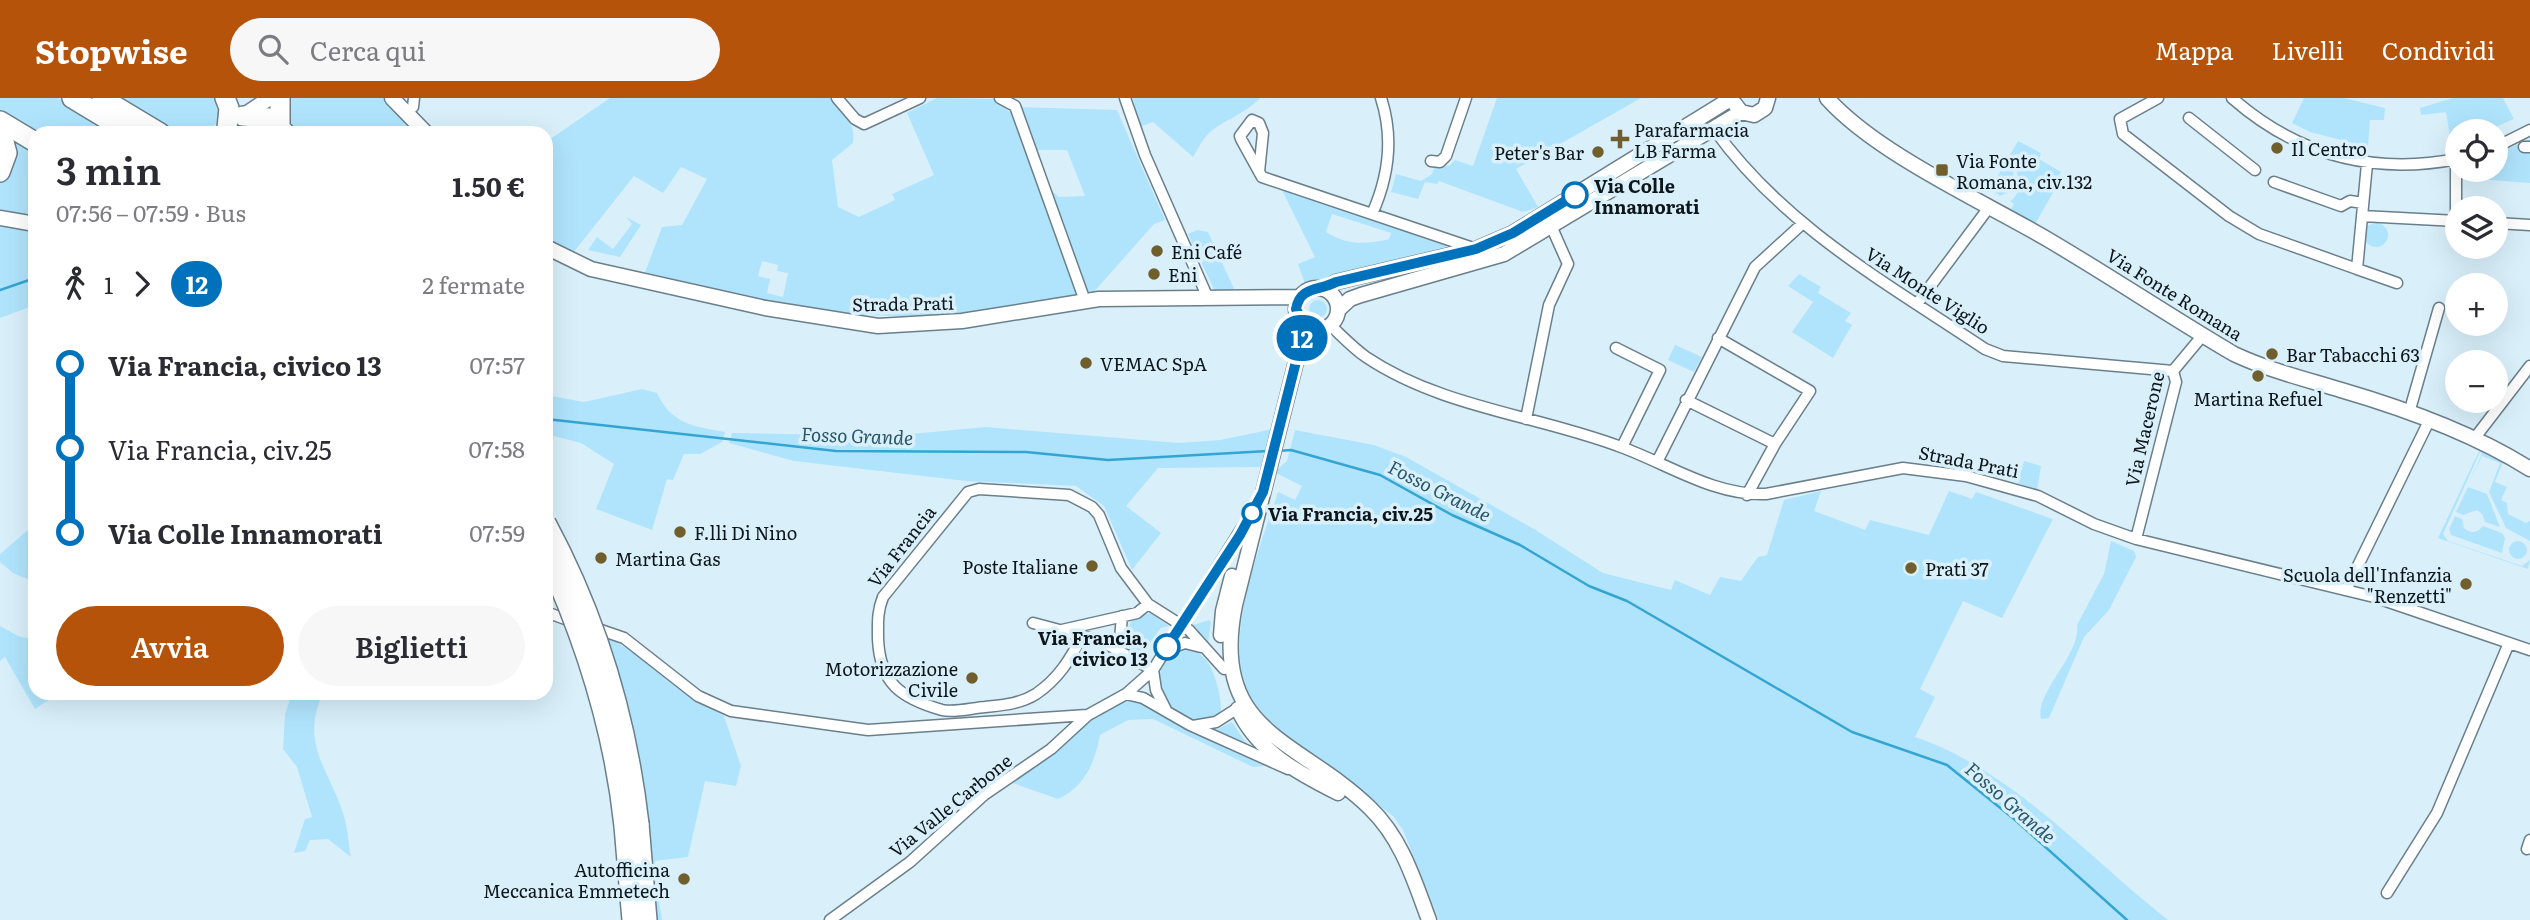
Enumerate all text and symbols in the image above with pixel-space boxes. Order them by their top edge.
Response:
search box [230,18,720,81]
text: Stopwise [35,25,188,74]
icon: search [254,30,292,68]
text: Cerca qui [310,30,426,69]
text: Mappa [2155,32,2233,67]
text: Livelli [2271,32,2344,67]
text: Condividi [2382,32,2495,67]
place label: Parafarmacia LB Farma [1634,116,1749,164]
map controls [2445,119,2508,413]
button: locate [2445,119,2508,182]
marker: Parafarmacia LB Farma [1612,131,1628,147]
place label: Il Centro [2291,135,2367,162]
place label: Peter's Bar [1494,139,1584,166]
text: 3 min [56,140,161,197]
marker: Il Centro [2269,140,2285,156]
marker: Peter's Bar [1590,144,1606,160]
place label: Via Fonte Romana, civ.132 [1956,147,2092,195]
marker: Via Fonte Romana, civ.132 [1934,162,1950,178]
text: 1.50 € [452,166,525,205]
place label: Via Colle Innamorati [1594,172,1700,220]
marker: Via Colle Innamorati [1562,182,1588,208]
text: 07:56 – 07:59 · Bus [56,195,246,229]
button: layers [2445,196,2508,259]
place label: Eni Café [1171,238,1242,265]
street label: Via Monte Viglio [1861,240,1995,340]
street label: Via Fonte Romana [2102,241,2249,347]
marker: Eni Café [1149,243,1165,259]
place label: Eni [1168,261,1197,288]
icon: walk [56,265,94,303]
icon: forward [123,265,161,303]
text: 12 [185,266,208,301]
marker: Eni [1146,266,1162,282]
text: 1 [104,267,113,301]
text: 2 fermate [422,267,525,301]
button: + [2445,273,2508,336]
street label: Strada Prati [852,289,954,317]
line badge: 12 [1270,315,1334,361]
text: 12 [1291,320,1313,355]
place label: Bar Tabacchi 63 [2286,341,2420,368]
text: Via Francia, civico 13 [108,345,382,384]
marker: Bar Tabacchi 63 [2264,346,2280,362]
text: 07:57 [470,347,525,381]
place label: VEMAC SpA [1100,350,1207,377]
button: − [2445,350,2508,413]
marker: VEMAC SpA [1078,355,1094,371]
marker: Martina Refuel [2250,368,2266,384]
street label: Via Macerone [2118,369,2170,489]
place label: Martina Refuel [2193,385,2323,412]
water label: Fosso Grande [801,419,913,451]
text: Via Francia, civ.25 [108,429,332,468]
text: 07:58 [468,431,525,465]
street label: Strada Prati [1917,438,2021,484]
water label: Fosso Grande [1384,452,1496,528]
street label: Via Francia [860,499,942,593]
place label: Via Francia, civ.25 [1268,500,1433,527]
marker: Via Francia, civ.25 [1242,503,1262,523]
text: Via Colle Innamorati [108,513,383,552]
text: 07:59 [469,515,525,549]
place label: F.lli Di Nino [694,519,797,546]
marker: F.lli Di Nino [672,524,688,540]
place label: Martina Gas [615,545,720,572]
marker: Martina Gas [593,550,609,566]
place label: Poste Italiane [962,553,1078,580]
place label: Prati 37 [1925,555,1989,582]
marker: Poste Italiane [1084,558,1100,574]
marker: Prati 37 [1903,560,1919,576]
place label: Scuola dell'Infanzia "Renzetti" [2283,561,2452,609]
marker: Scuola dell'Infanzia "Renzetti" [2458,576,2474,592]
button: Avvia [56,606,284,686]
button: Biglietti [298,606,525,686]
place label: Via Francia, civico 13 [1038,624,1148,672]
marker: Via Francia, civico 13 [1154,634,1180,660]
place label: Motorizzazione Civile [825,655,958,703]
marker: Motorizzazione Civile [964,670,980,686]
street label: Via Valle Carbone [883,747,1017,863]
water label: Fosso Grande [1960,755,2062,849]
place label: Autofficina Meccanica Emmetech [483,856,670,904]
marker: Autofficina Meccanica Emmetech [676,871,692,887]

